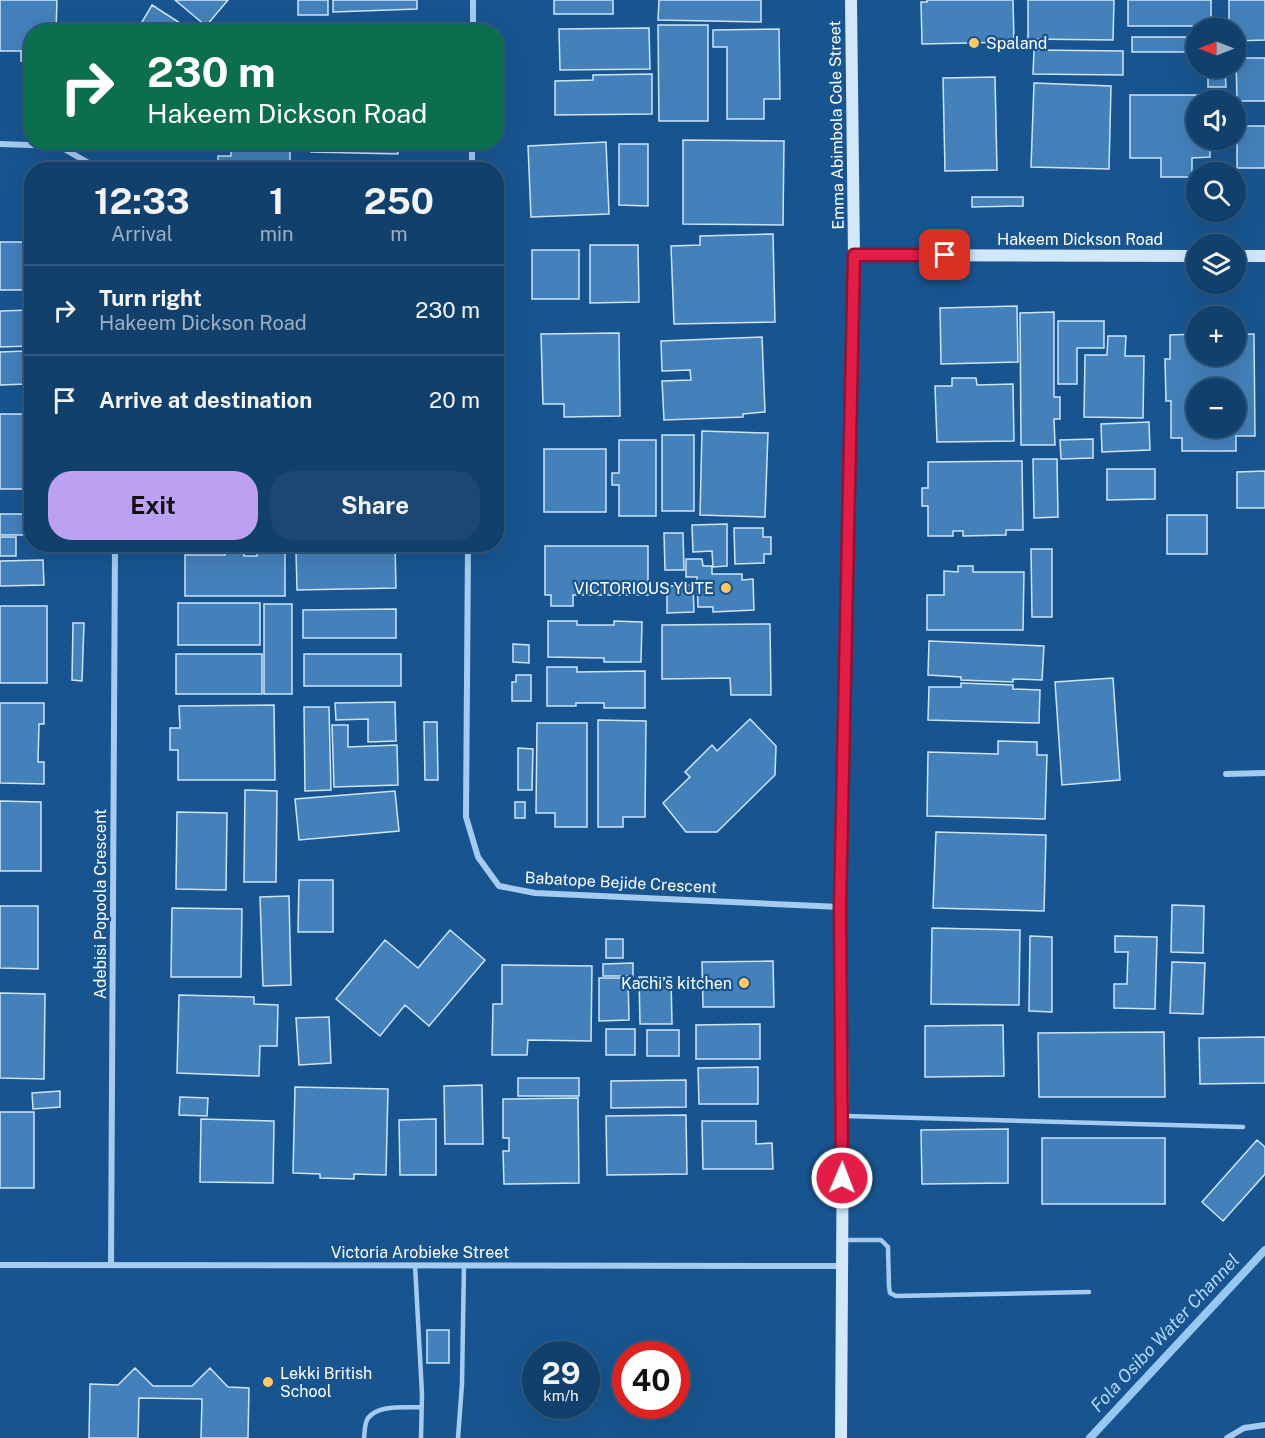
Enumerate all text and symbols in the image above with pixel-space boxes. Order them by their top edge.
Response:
north arrow [1186,18,1246,78]
map controls [1186,18,1246,438]
street label: Emma Abimbola Cole Street [825,20,848,230]
place label: Spaland [986,34,1047,53]
marker: Spaland [967,36,981,50]
text: 230 m [147,47,276,96]
icon: right [48,48,126,126]
button: sound [1186,90,1246,150]
text: Hakeem Dickson Road [147,97,427,129]
button: search [1186,162,1246,222]
text: 12:33 [94,180,190,222]
text: 1 [269,180,284,222]
text: 250 [364,180,434,222]
text: Arrival [111,222,173,246]
text: min [260,222,294,246]
text: m [390,222,407,246]
pin [919,229,970,280]
street label: Hakeem Dickson Road [997,230,1163,249]
button: layers [1186,234,1246,294]
icon: arrive [928,238,961,271]
text: Turn right [99,285,202,311]
icon: right [48,294,81,327]
text: 230 m [415,297,480,323]
button: + [1186,306,1246,366]
text: Hakeem Dickson Road [99,311,307,335]
button: − [1186,378,1246,438]
icon: arrive [48,384,81,417]
text: Arrive at destination [99,387,312,413]
text: 20 m [429,387,480,413]
button: Exit [48,471,258,540]
button: Share [270,471,480,540]
place label: VICTORIOUS YUTE [574,579,714,598]
marker: VICTORIOUS YUTE [719,581,733,595]
street label: Adebisi Popoola Crescent [91,809,110,999]
street label: Babatope Bejide Crescent [524,868,718,897]
place label: Kachi’s kitchen [621,974,732,993]
marker: Kachi’s kitchen [737,976,751,990]
position arrow [810,1146,874,1210]
street label: Victoria Arobieke Street [331,1243,509,1262]
water label: Fola Osibo Water Channel [1086,1249,1243,1416]
speed limit sign: 40 [612,1341,690,1419]
text: 29 [542,1355,580,1391]
place label: Lekki British School [280,1364,372,1401]
marker: Lekki British School [261,1375,275,1389]
text: km/h [543,1387,579,1404]

